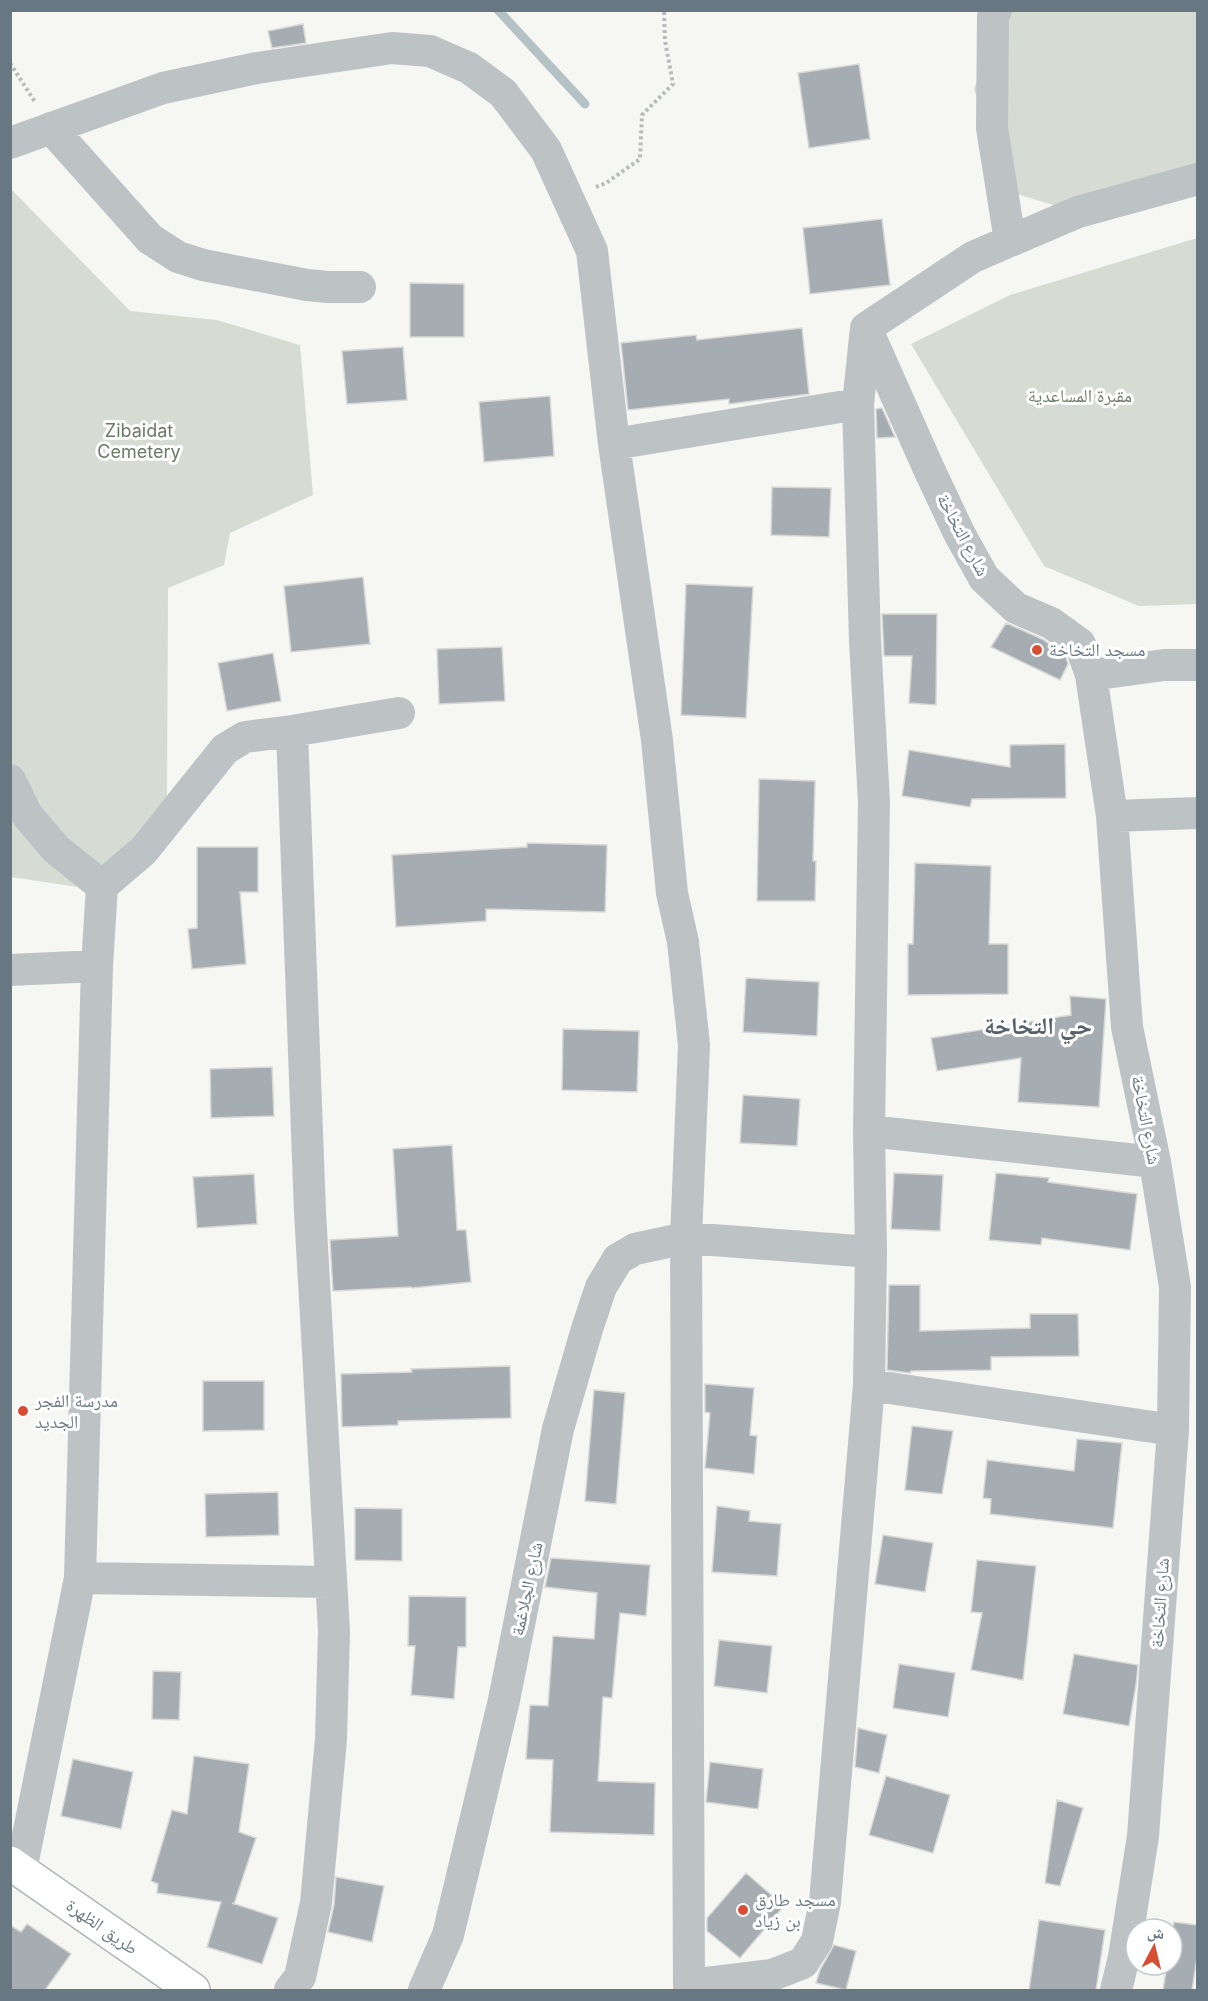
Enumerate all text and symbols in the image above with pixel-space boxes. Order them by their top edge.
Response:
park label: مقبرة المساعدية [1028,385,1132,407]
park label: Zibaidat Cemetery [97,420,181,462]
street label: شارع التخاخة [932,490,994,580]
place label: مسجد التخاخة [1049,639,1145,660]
marker: مسجد التخاخة [1030,643,1044,657]
district label: حي التخاخة [984,1011,1092,1045]
street label: شارع التخاخة [1127,1074,1165,1166]
place label: مدرسة الفجر الجديد [34,1390,118,1432]
marker: مدرسة الفجر الجديد [16,1404,30,1418]
street label: شارع الجلاغمة [506,1540,548,1638]
street label: شارع التخاخة [1146,1557,1174,1649]
place label: مسجد طارق بن زياد [755,1889,836,1932]
street label: طريق الظهرة [62,1894,142,1960]
marker: مسجد طارق بن زياد [736,1903,750,1917]
north arrow [1124,1917,1184,1977]
text: ش [1146,1921,1165,1943]

